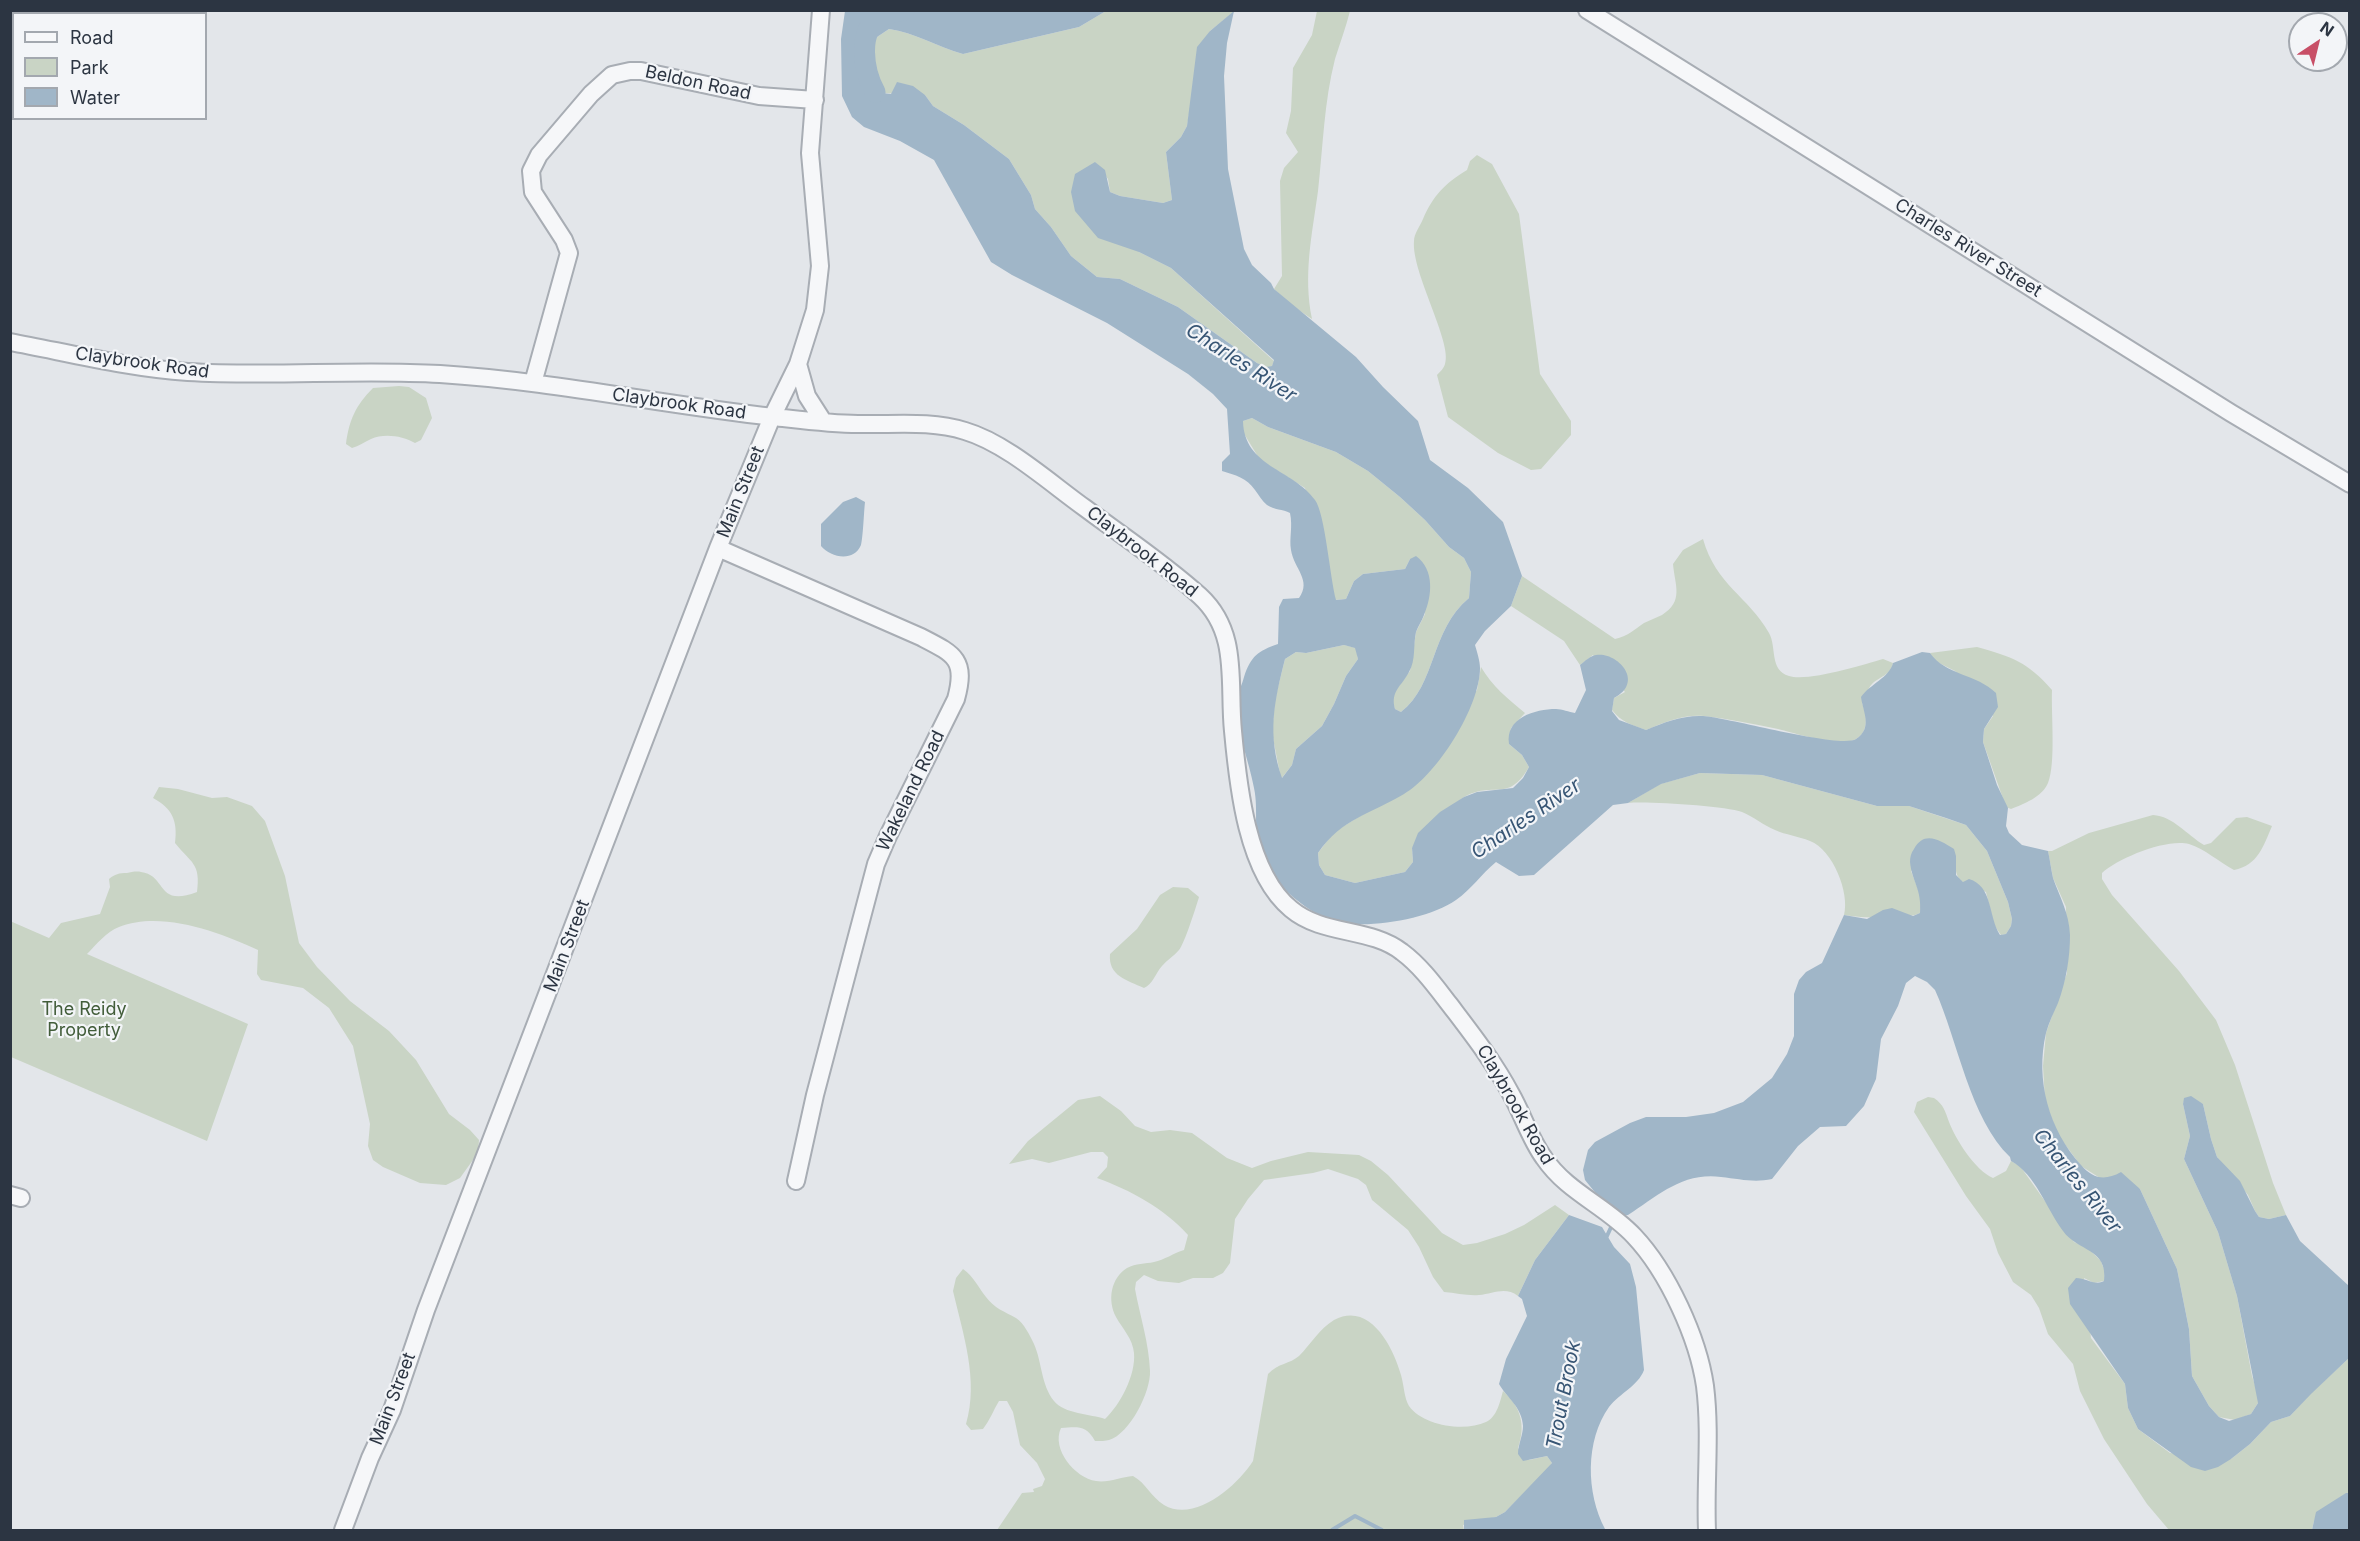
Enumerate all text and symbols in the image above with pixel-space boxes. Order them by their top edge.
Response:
legend [12,12,207,120]
north arrow [2288,12,2348,72]
text: N [2316,17,2338,41]
text: Road [70,27,113,48]
text: Park [70,57,109,78]
street label: Beldon Road [643,61,753,105]
text: Water [70,87,120,108]
street label: Charles River Street [1891,194,2045,302]
water label: Charles River [1181,318,1301,408]
street label: Claybrook Road [74,343,210,383]
street label: Claybrook Road [611,384,747,424]
street label: Main Street [713,443,769,541]
street label: Claybrook Road [1082,502,1202,602]
street label: Wakeland Road [872,727,950,855]
water label: Charles River [1467,774,1585,864]
street label: Main Street [539,897,595,995]
park label: The Reidy Property [41,999,127,1042]
street label: Claybrook Road [1472,1041,1558,1169]
water label: Charles River [2028,1124,2126,1238]
water label: Trout Brook [1542,1339,1586,1451]
street label: Main Street [365,1350,421,1448]

